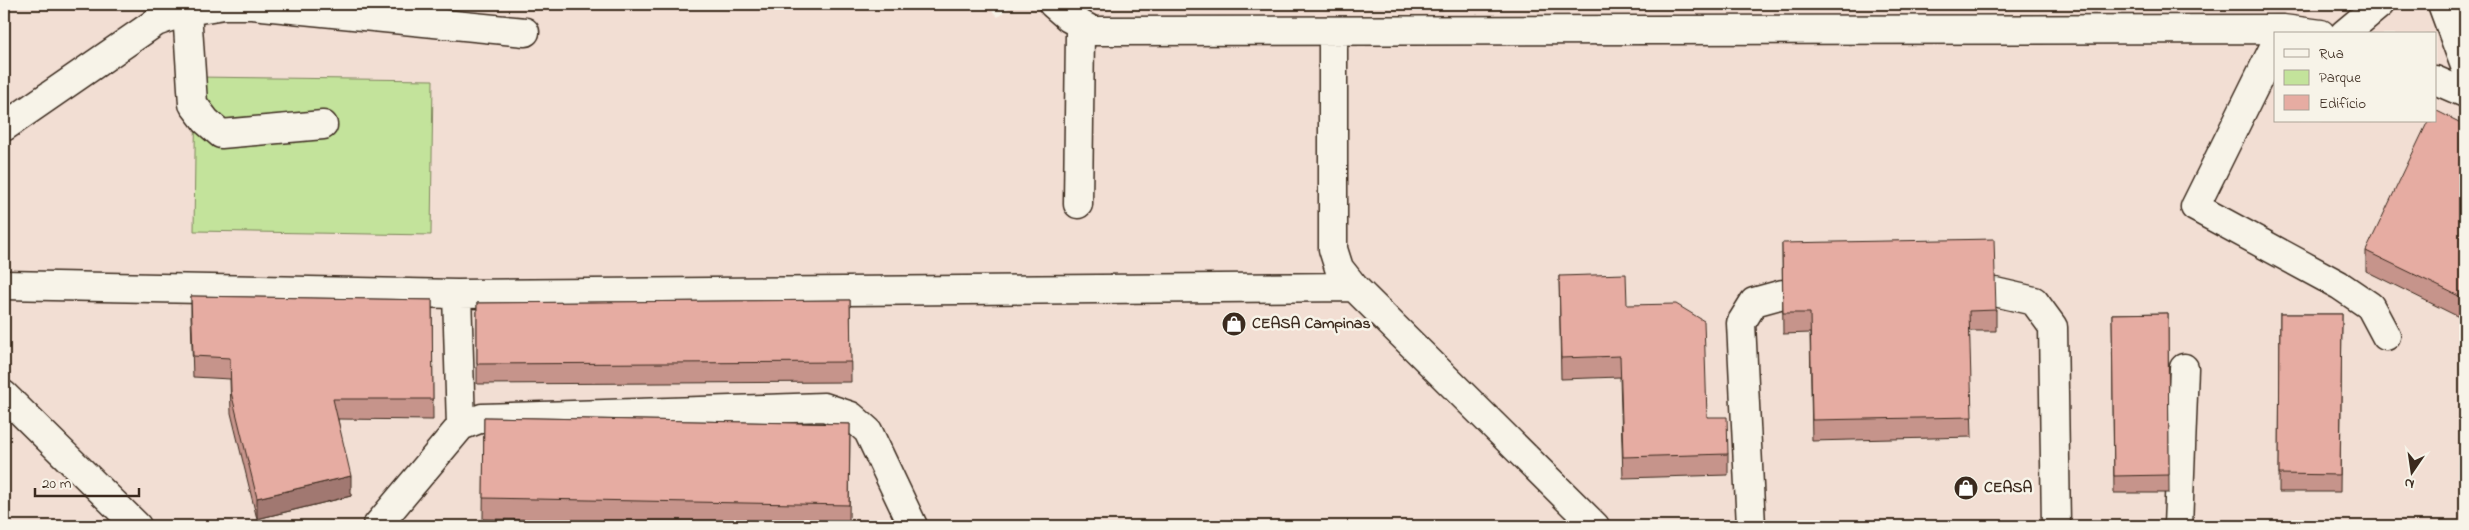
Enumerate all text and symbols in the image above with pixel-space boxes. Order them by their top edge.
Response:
legend [2274,32,2436,122]
text: Rua [2319,43,2344,65]
text: Parque [2319,67,2361,89]
text: Edifício [2319,93,2366,115]
shop icon: CEASA Campinas [1221,311,1247,337]
place label: CEASA Campinas [1252,312,1371,336]
north arrow [2386,448,2436,498]
scale bar [35,465,139,497]
text: N [2402,472,2416,494]
text: 20 m [42,473,72,495]
shop icon: CEASA [1953,475,1979,501]
place label: CEASA [1984,476,2033,500]

